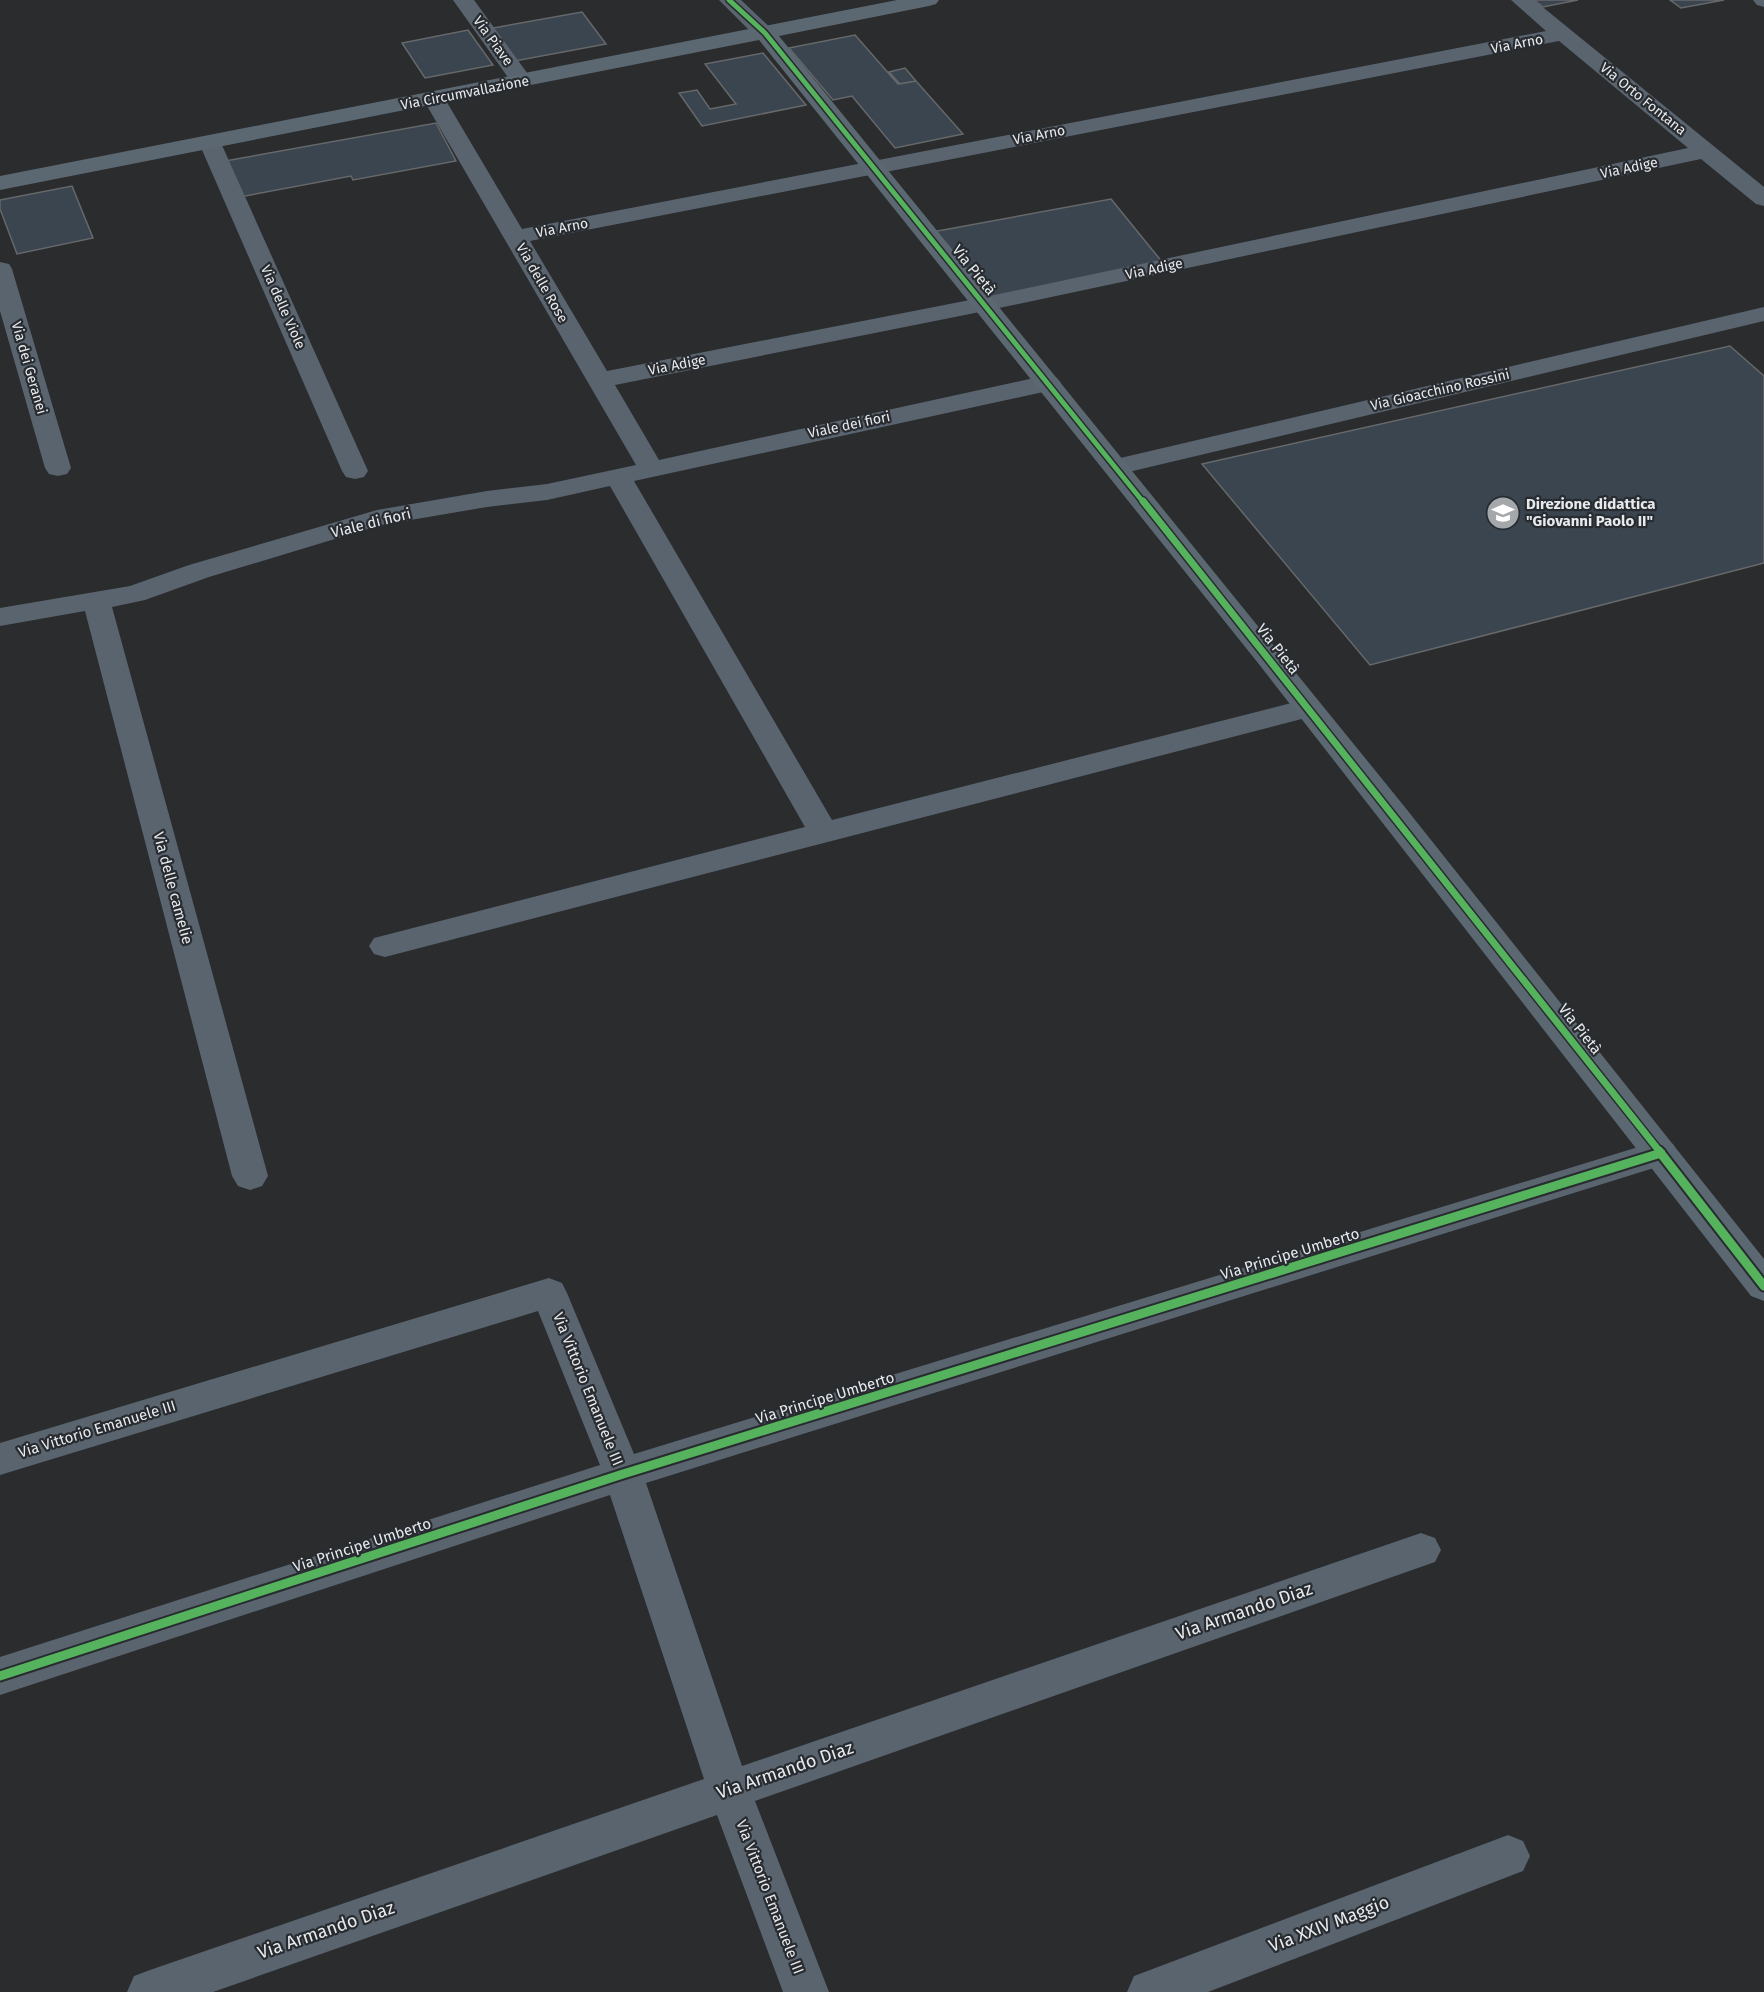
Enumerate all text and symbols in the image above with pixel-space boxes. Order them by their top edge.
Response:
street label: Via Piave [469,13,517,69]
street label: Via Arno [1489,31,1545,57]
street label: Via Orto Fontana [1596,59,1690,139]
street label: Via Circumvallazione [399,72,531,114]
street label: Via Arno [1011,122,1067,148]
street label: Via Adige [1599,154,1659,182]
street label: Via Arno [534,215,590,241]
street label: Via delle Rose [512,240,572,326]
street label: Via Pietà [948,241,1000,299]
street label: Via Adige [1124,255,1184,283]
street label: Via delle Viole [257,262,309,352]
street label: Via dei Geranei [8,320,50,416]
street label: Via Adige [647,351,707,379]
street label: Via Gioacchino Rossini [1369,366,1511,414]
street label: Viale dei fiori [806,408,892,442]
school or university icon: Direzione didattica "Giovanni Paolo II" [1485,495,1521,531]
place label: Direzione didattica "Giovanni Paolo II" [1526,495,1656,530]
street label: Viale di fiori [329,504,413,542]
street label: Via Pietà [1253,620,1303,678]
street label: Via delle camelie [149,830,197,946]
street label: Via Pietà [1555,1000,1605,1058]
street label: Via Principe Umberto [1219,1224,1361,1284]
street label: Via Vittorio Emanuele III [549,1310,627,1468]
street label: Via Principe Umberto [754,1368,896,1428]
street label: Via Vittorio Emanuele III [16,1396,178,1462]
street label: Via Principe Umberto [291,1514,433,1576]
street label: Via Armando Diaz [1173,1577,1315,1645]
street label: Via Armando Diaz [714,1736,856,1804]
street label: Via Vittorio Emanuele III [732,1817,808,1977]
street label: Via XXIV Maggio [1266,1891,1392,1957]
street label: Via Armando Diaz [255,1896,397,1964]

